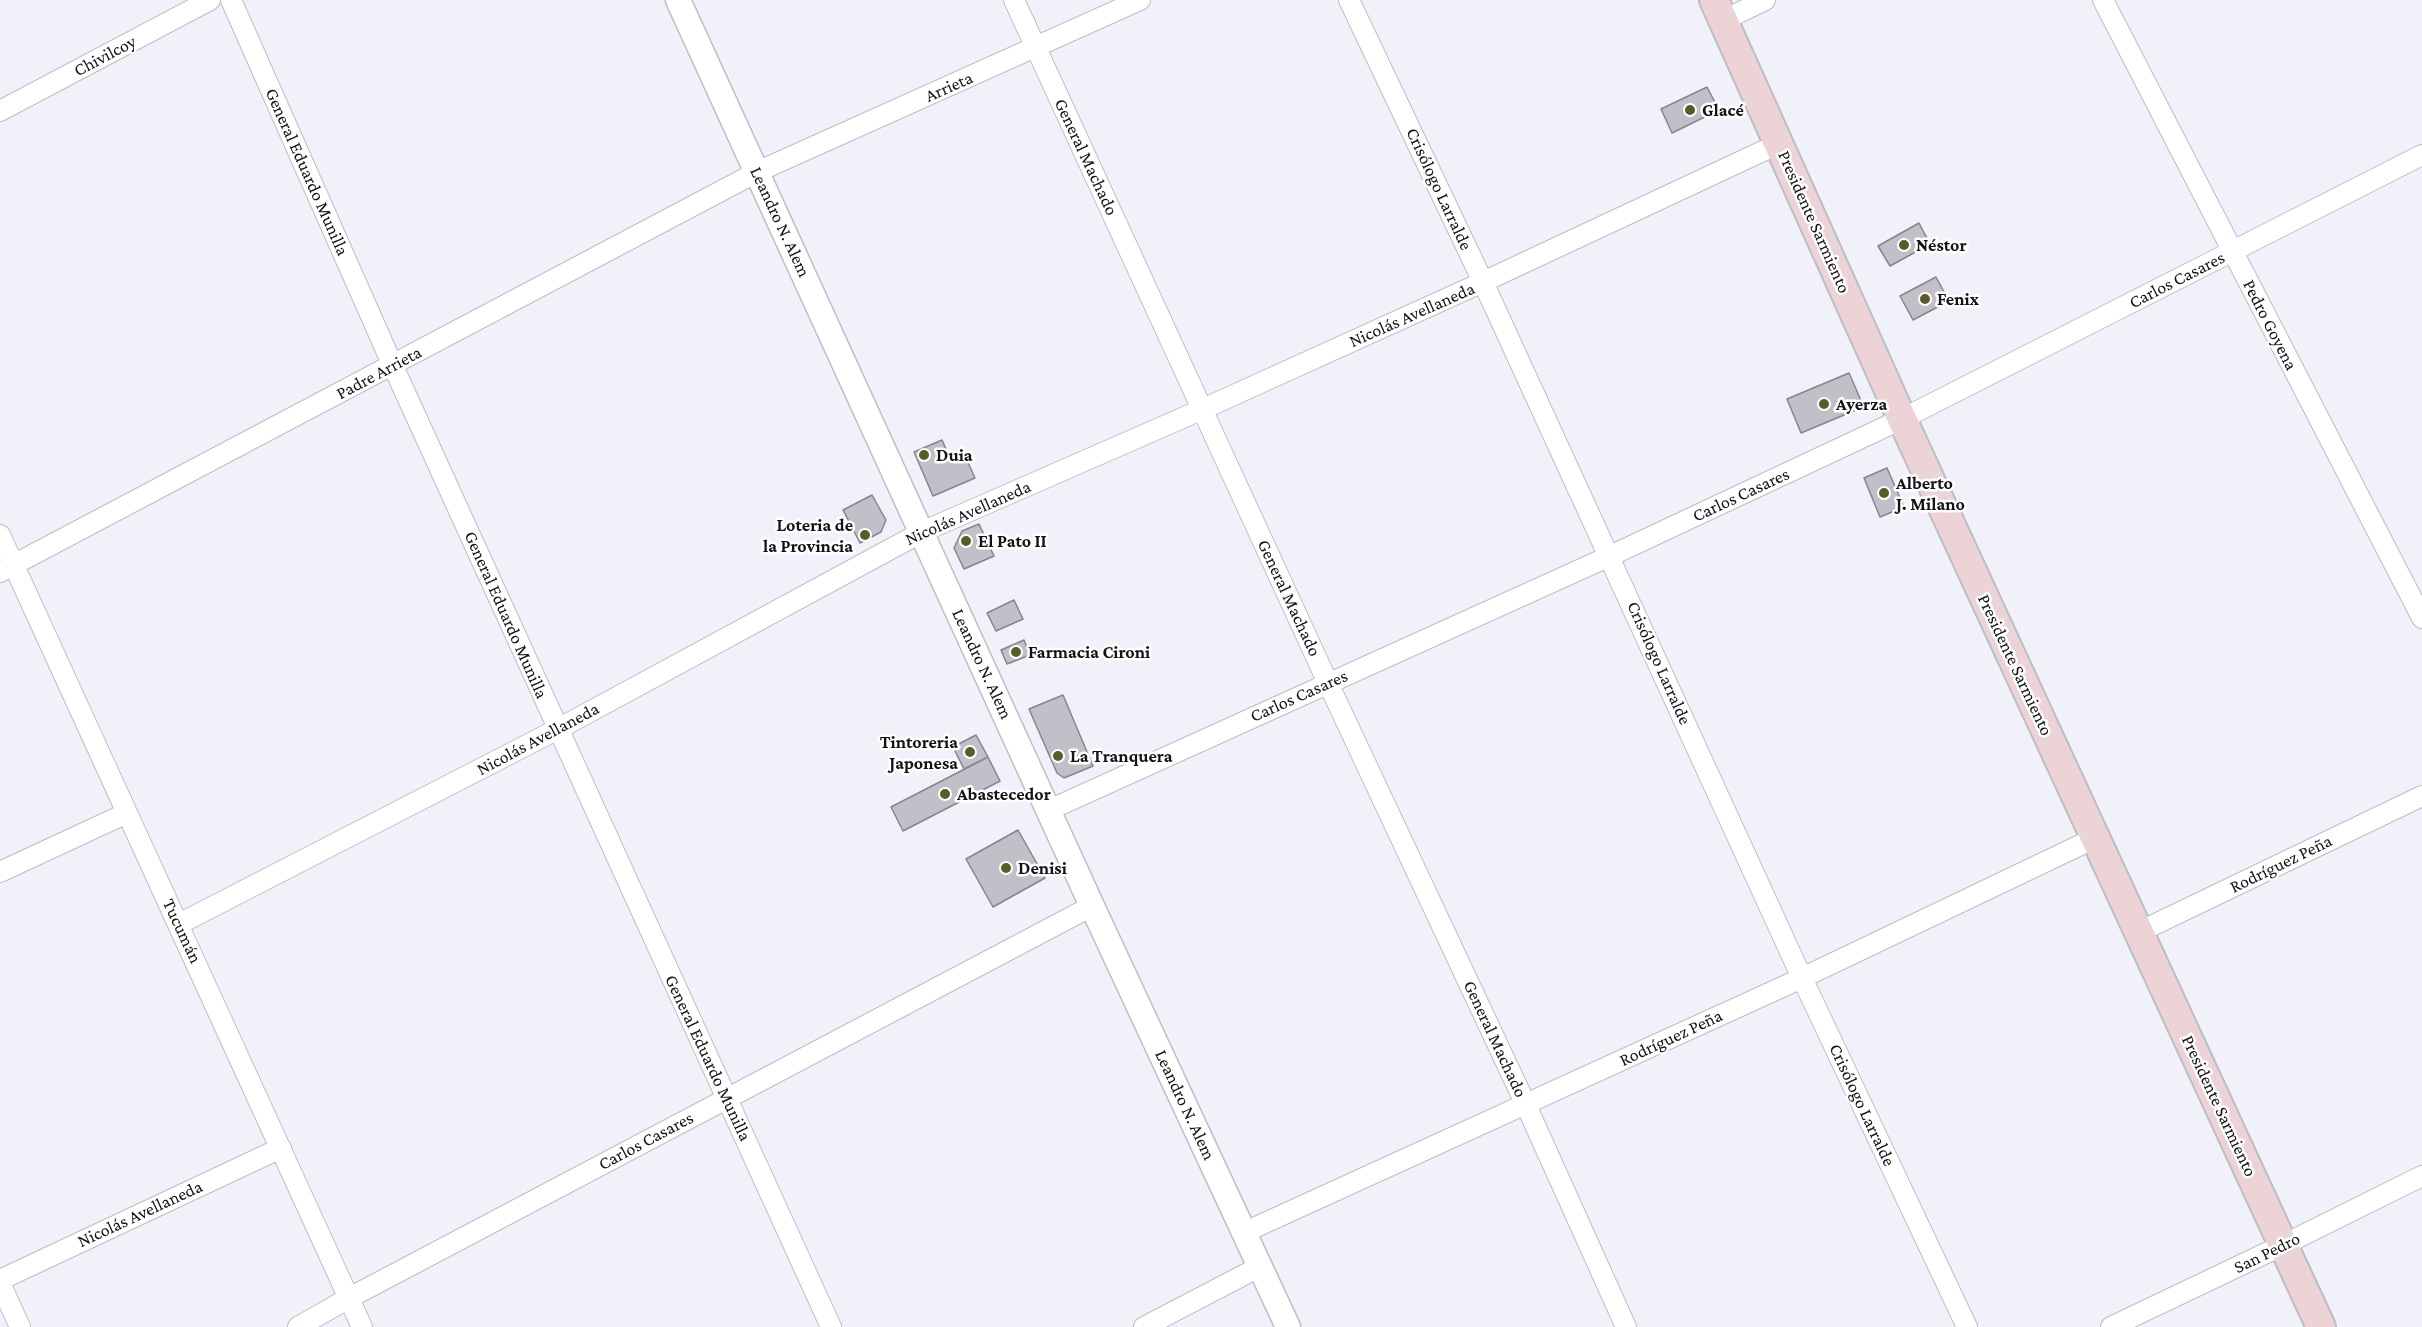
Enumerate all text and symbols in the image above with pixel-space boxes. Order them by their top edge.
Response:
street label: Chivilcoy [70,31,140,81]
street label: Arrieta [922,67,976,107]
street label: General Eduardo Munilla [260,85,354,259]
street label: General Machado [1049,95,1123,219]
place label: Glacé [1702,99,1744,121]
marker: Glacé [1683,103,1697,117]
street label: Crisólogo Larralde [1401,124,1477,254]
street label: Presidente Sarmiento [1773,147,1855,297]
street label: Leandro N. Alem [745,163,815,281]
place label: Néstor [1916,234,1967,256]
marker: Néstor [1897,238,1911,252]
street label: Carlos Casares [2126,247,2228,313]
street label: Pedro Goyena [2238,276,2302,374]
street label: Nicolás Avellaneda [1346,278,1478,352]
place label: Fenix [1937,288,1979,310]
marker: Fenix [1918,292,1932,306]
street label: Padre Arrieta [333,341,425,405]
place label: Ayerza [1836,393,1887,415]
marker: Ayerza [1817,397,1831,411]
place label: Duia [936,444,973,466]
marker: Duia [917,448,931,462]
street label: Carlos Casares [1689,463,1793,527]
place label: Alberto J. Milano [1896,472,1965,514]
street label: Nicolás Avellaneda [902,476,1034,550]
marker: Alberto J. Milano [1877,486,1891,500]
place label: Loteria de la Provincia [763,514,853,556]
street label: General Eduardo Munilla [459,528,553,702]
marker: Loteria de la Provincia [858,528,872,542]
place label: El Pato II [978,530,1047,552]
marker: El Pato II [959,534,973,548]
street label: General Machado [1252,536,1326,660]
street label: Presidente Sarmiento [1973,591,2057,739]
street label: Crisólogo Larralde [1622,598,1696,728]
street label: Leandro N. Alem [947,605,1017,723]
place label: Farmacia Cironi [1028,641,1150,663]
marker: Farmacia Cironi [1009,645,1023,659]
street label: Carlos Casares [1247,665,1351,727]
street label: Nicolás Avellaneda [473,698,603,780]
place label: Tintoreria Japonesa [880,731,958,774]
marker: Tintoreria Japonesa [963,745,977,759]
place label: La Tranquera [1070,745,1172,767]
marker: La Tranquera [1051,749,1065,763]
place label: Abastecedor [957,783,1051,805]
marker: Abastecedor [938,787,952,801]
street label: Rodríguez Peña [2226,830,2336,898]
place label: Denisi [1018,857,1067,879]
marker: Denisi [999,861,1013,875]
street label: Tucumán [158,895,206,967]
street label: General Eduardo Munilla [660,971,756,1145]
street label: General Machado [1458,977,1532,1101]
street label: Rodríguez Peña [1616,1005,1726,1071]
street label: Presidente Sarmiento [2177,1032,2261,1180]
street label: Crisólogo Larralde [1824,1040,1900,1170]
street label: Leandro N. Alem [1150,1046,1220,1164]
street label: Carlos Casares [595,1107,697,1175]
street label: Nicolás Avellaneda [74,1176,206,1252]
street label: San Pedro [2230,1228,2304,1278]

